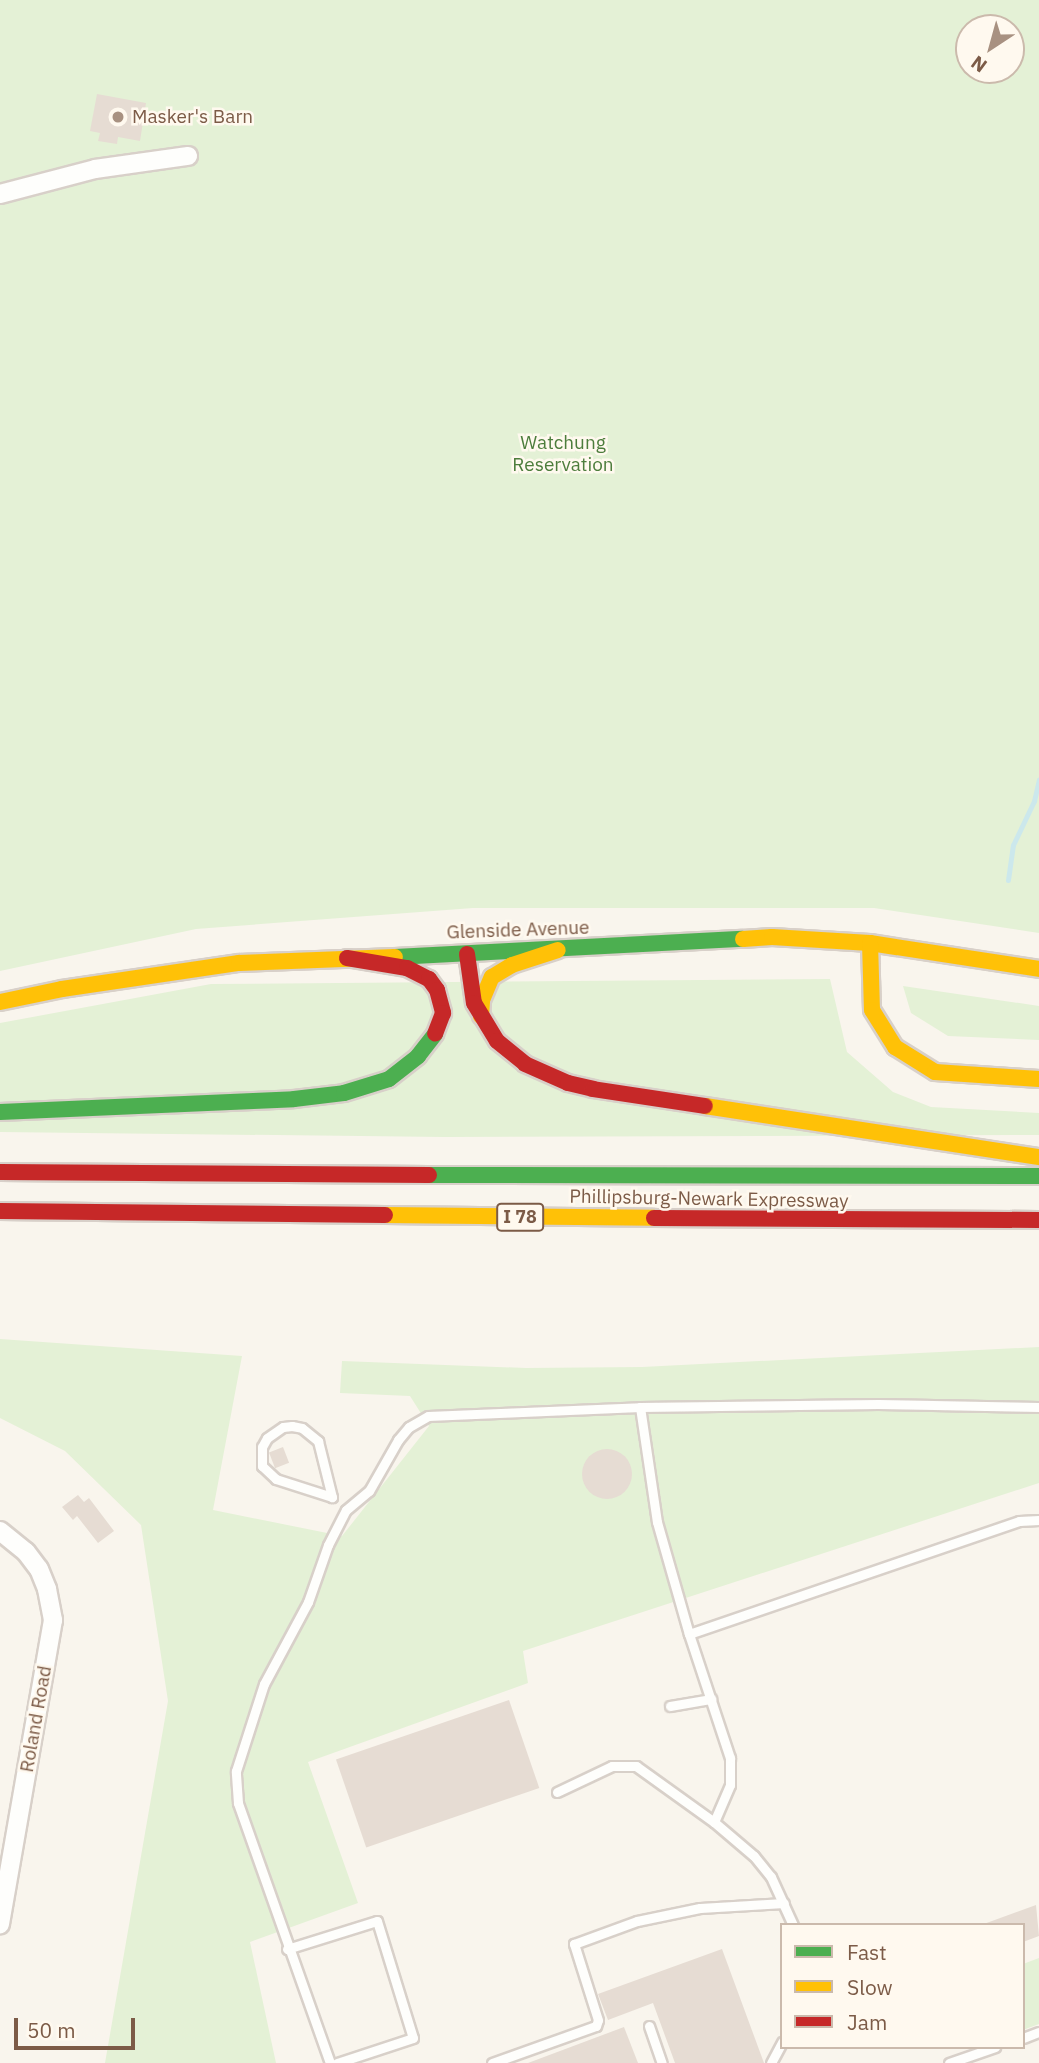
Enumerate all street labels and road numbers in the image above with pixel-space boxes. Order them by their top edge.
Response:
street label: Glenside Avenue [446,916,590,944]
street label: Phillipsburg-Newark Expressway [569,1185,849,1213]
road number: I 78 [496,1202,544,1232]
street label: Roland Road [15,1664,57,1774]

